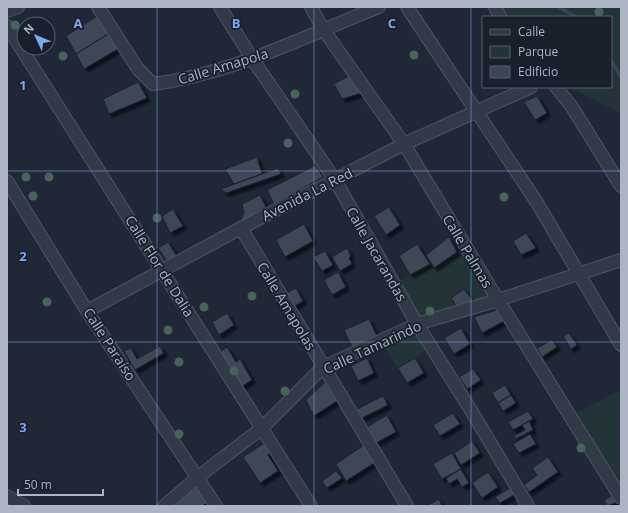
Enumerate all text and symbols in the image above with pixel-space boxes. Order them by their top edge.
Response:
text: A [74,14,83,32]
text: B [232,14,241,32]
text: C [388,14,396,32]
north arrow [16,16,56,56]
legend [482,16,612,88]
text: N [20,20,37,37]
text: Calle [518,23,545,40]
street label: Calle Amapola [176,43,270,89]
text: Parque [518,43,558,60]
text: Edificio [518,63,558,80]
text: 1 [19,76,27,94]
street label: Avenida La Red [258,163,356,225]
street label: Calle Jacarandas [342,203,412,305]
street label: Calle Palmas [439,211,498,291]
street label: Calle Flor de Dalia [121,212,199,320]
text: 2 [19,247,27,265]
street label: Calle Amapolas [253,258,321,354]
street label: Calle Paraíso [79,304,141,384]
street label: Calle Tamarindo [320,316,424,378]
text: 3 [19,418,27,436]
scale bar [18,471,103,497]
text: 50 m [24,476,52,493]

